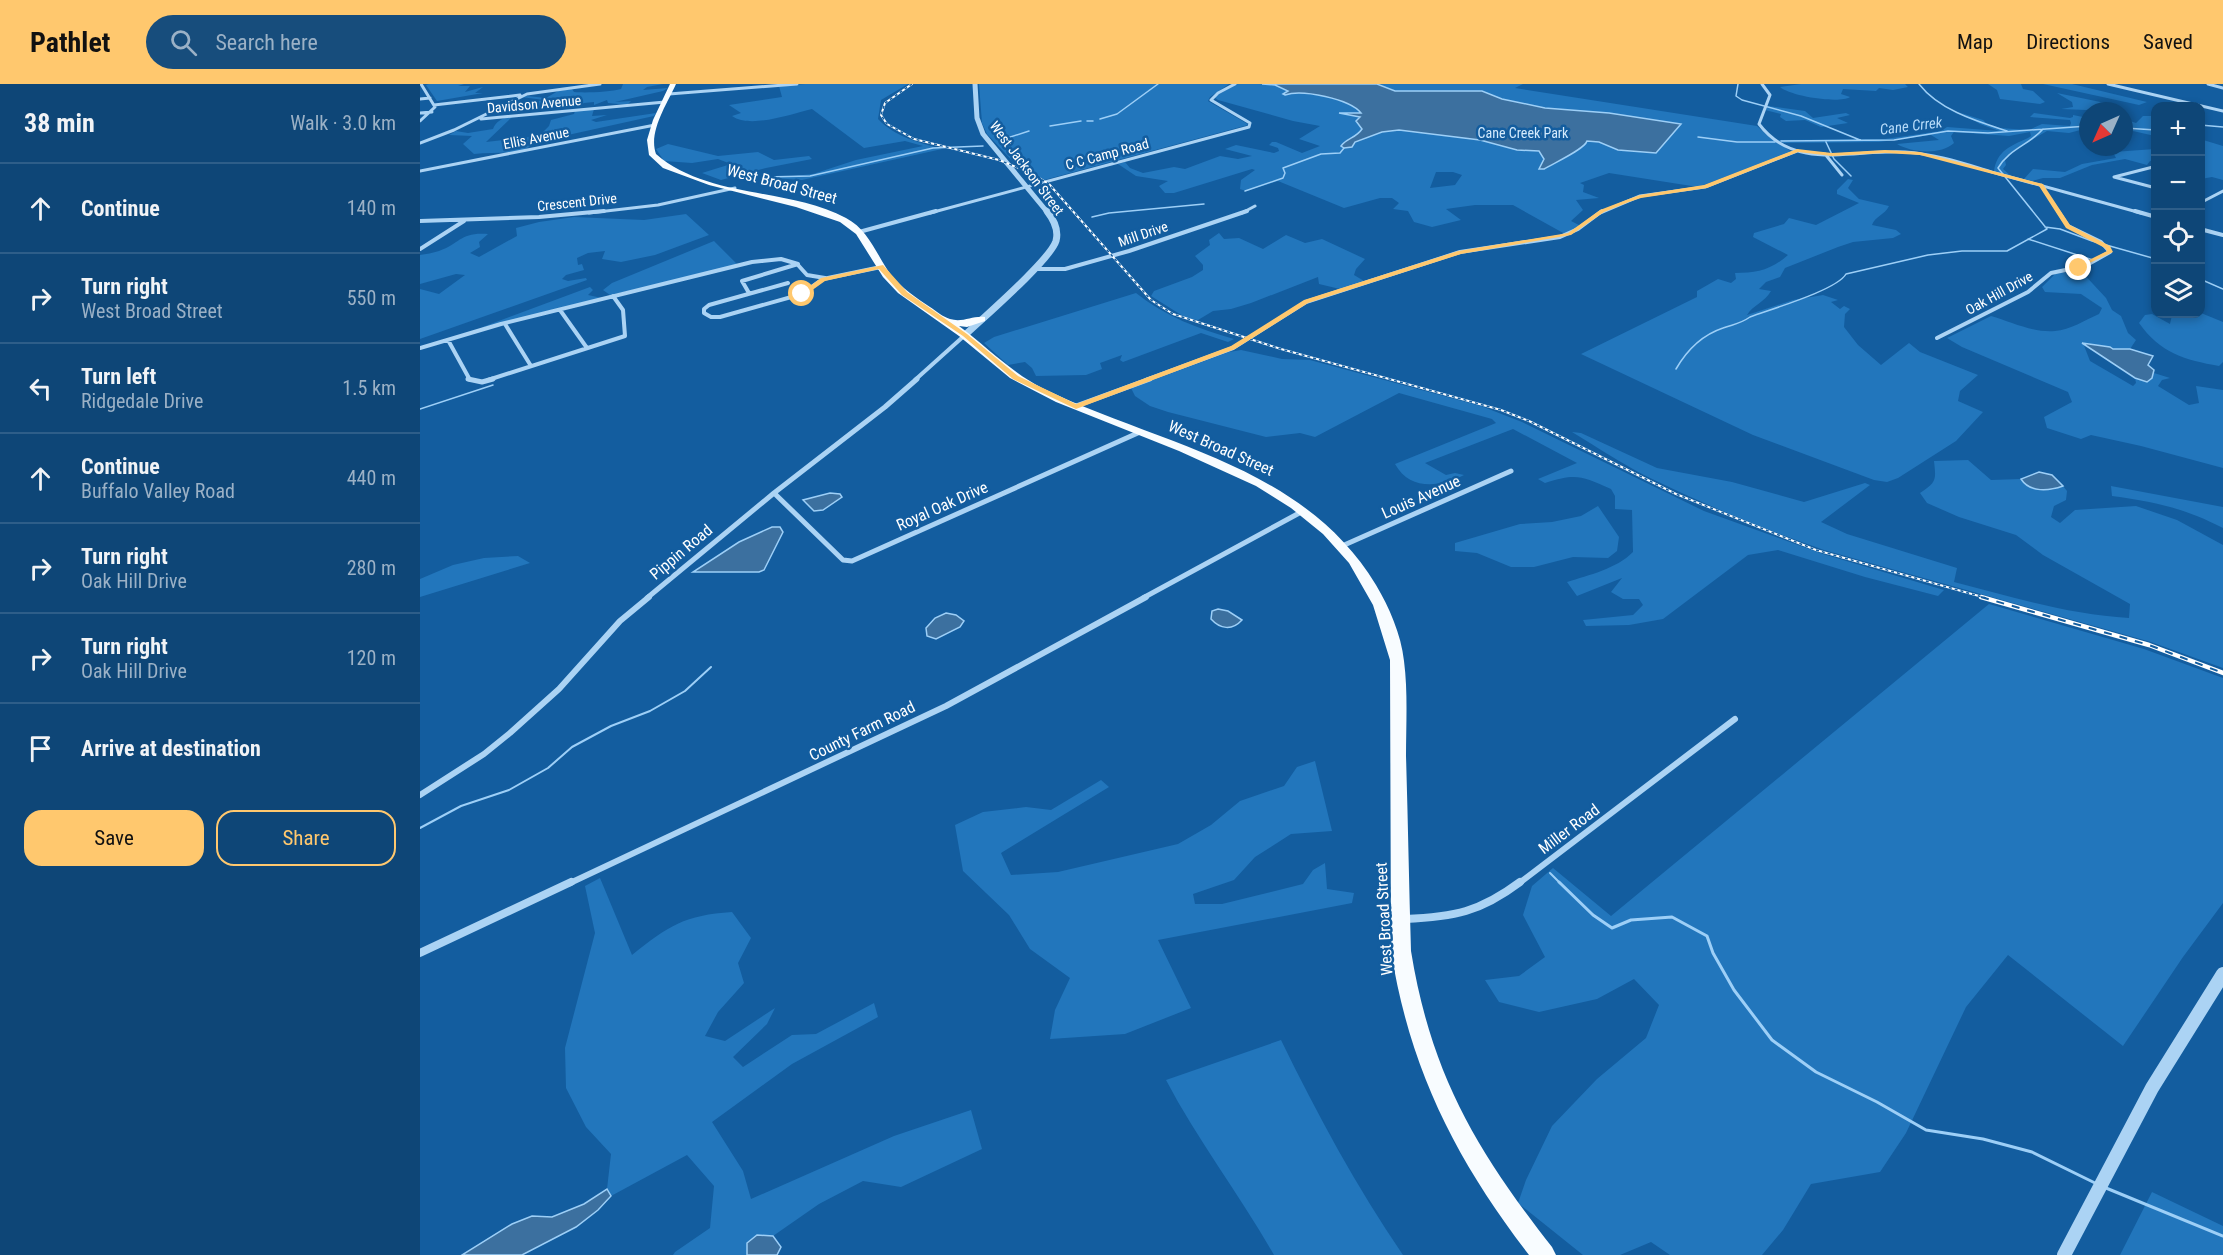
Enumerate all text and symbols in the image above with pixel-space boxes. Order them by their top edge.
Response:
search box [146,15,566,69]
text: Pathlet [30,26,110,59]
icon: search [167,26,200,59]
text: Search here [215,30,318,55]
text: Map [1957,30,1993,54]
text: Directions [2026,30,2110,54]
text: Saved [2143,30,2193,54]
street label: Davidson Avenue [486,92,582,116]
north arrow [2079,102,2133,156]
map controls [2151,102,2205,318]
button: + [2151,102,2205,156]
text: 38 min [24,108,95,138]
text: Walk · 3.0 km [290,111,396,135]
water label: Cane Crrek [1879,113,1944,139]
street label: West Jackson Street [987,118,1067,218]
street label: Ellis Avenue [502,124,571,152]
park label: Cane Creek Park [1478,125,1569,141]
street label: C C Camp Road [1064,135,1150,173]
button: − [2151,156,2205,210]
street label: West Broad Street [725,160,839,208]
street label: Crescent Drive [536,190,618,214]
icon: ahead [24,192,57,225]
text: Continue [81,196,160,221]
text: 140 m [347,196,396,220]
button: locate [2151,210,2205,264]
street label: Mill Drive [1116,218,1170,250]
route end [2065,254,2091,280]
button: layers [2151,264,2205,318]
street label: Oak Hill Drive [1963,268,2036,318]
text: Turn right [81,274,168,299]
route start [788,280,814,306]
icon: right [24,282,57,315]
text: 550 m [347,286,396,310]
text: West Broad Street [81,299,223,323]
text: Turn left [81,364,156,389]
icon: left [24,372,57,405]
text: 1.5 km [342,376,396,400]
text: Ridgedale Drive [81,389,203,413]
street label: West Broad Street [1165,416,1277,480]
text: Continue [81,454,160,479]
icon: ahead [24,462,57,495]
text: 440 m [347,466,396,490]
street label: Louis Avenue [1379,471,1463,523]
street label: Royal Oak Drive [893,477,991,535]
text: Buffalo Valley Road [81,479,235,503]
street label: Pippin Road [646,520,716,584]
text: Turn right [81,544,168,569]
icon: right [24,552,57,585]
text: 280 m [347,556,396,580]
text: Oak Hill Drive [81,569,187,593]
text: Turn right [81,634,168,659]
icon: right [24,642,57,675]
text: 120 m [347,646,396,670]
text: Oak Hill Drive [81,659,187,683]
street label: County Farm Road [806,697,918,765]
icon: arrive [24,732,57,765]
text: Arrive at destination [81,736,261,761]
street label: Miller Road [1535,800,1603,858]
button: Save [24,810,204,866]
button: Share [216,810,396,866]
street label: West Broad Street [1372,862,1396,976]

